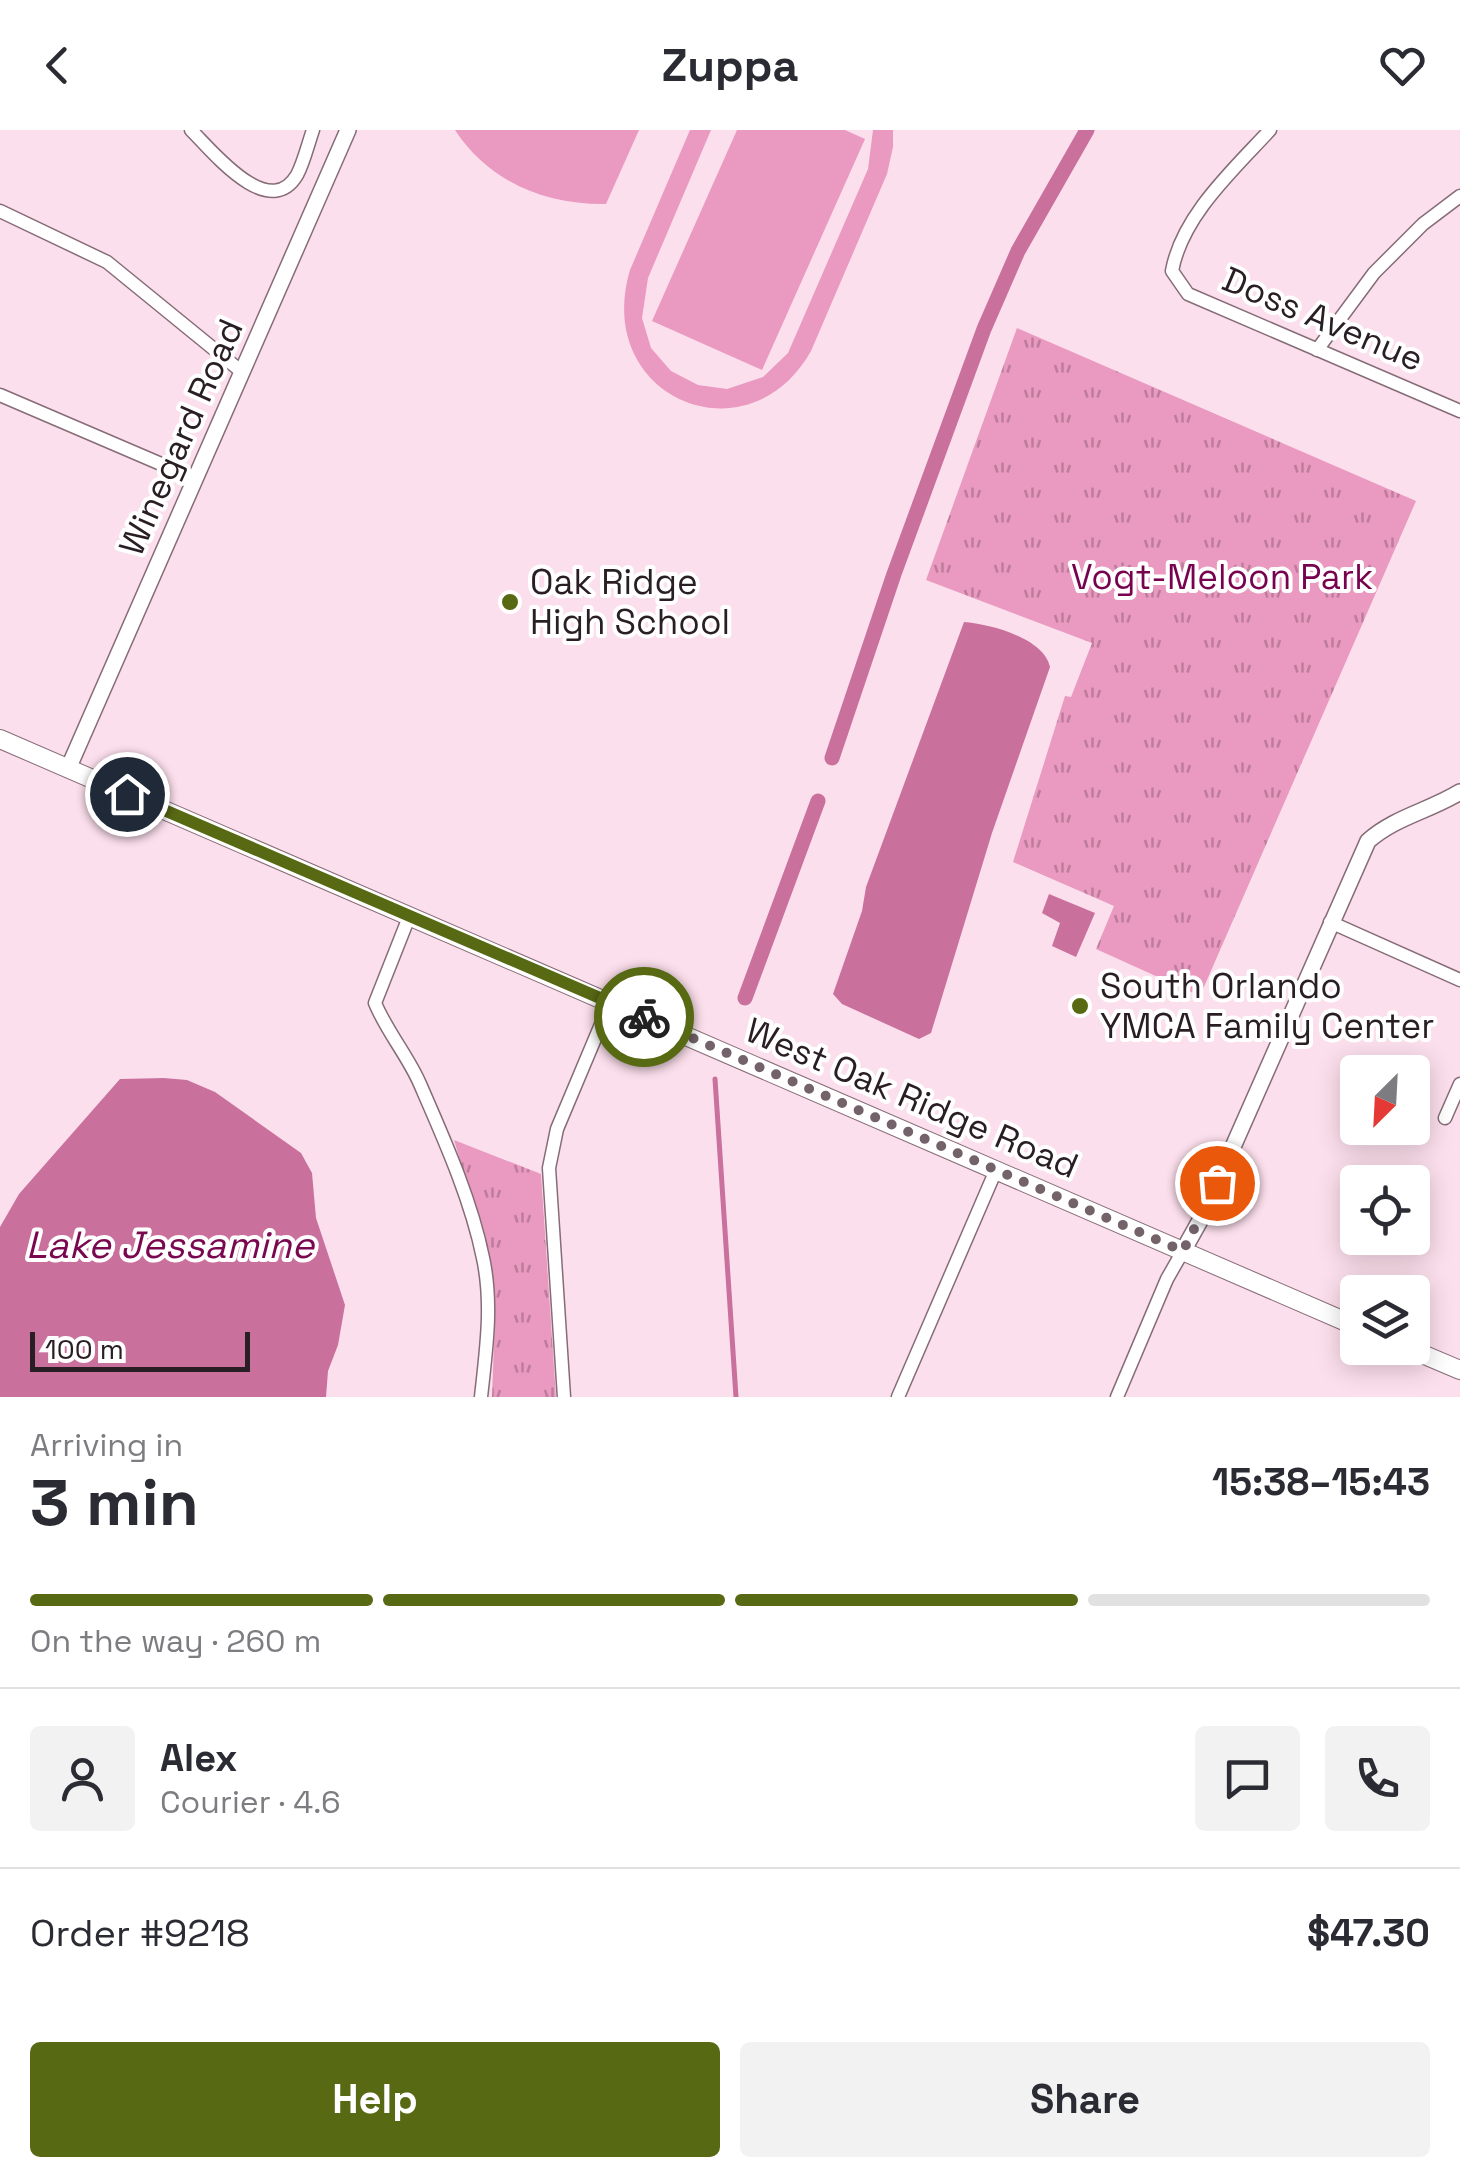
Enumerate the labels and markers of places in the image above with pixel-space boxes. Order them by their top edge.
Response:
place label: Oak Ridge High School [530,560,730,644]
marker: Oak Ridge High School [499,591,521,613]
pin [85,752,170,837]
place label: South Orlando YMCA Family Center [1100,964,1434,1048]
marker: South Orlando YMCA Family Center [1069,995,1091,1017]
pin [1175,1141,1260,1226]

